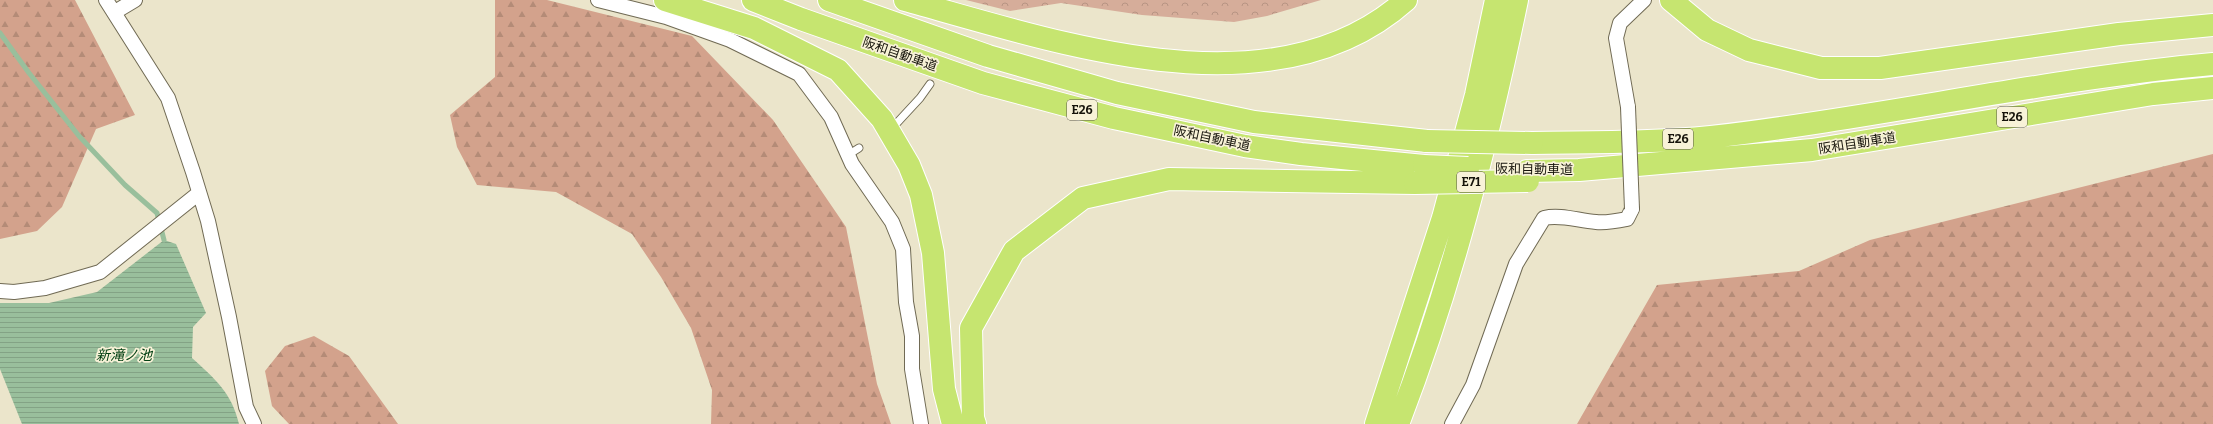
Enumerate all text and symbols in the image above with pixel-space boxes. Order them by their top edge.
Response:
street label: 阪和自動車道 [861,34,939,74]
road number: E26 [1067,100,1097,120]
road number: E26 [1997,107,2027,127]
street label: 阪和自動車道 [1172,123,1252,153]
road number: E26 [1663,129,1693,149]
street label: 阪和自動車道 [1817,129,1897,157]
street label: 阪和自動車道 [1495,161,1573,177]
road number: E71 [1457,172,1485,192]
water label: 新滝ノ池 [96,347,154,364]

